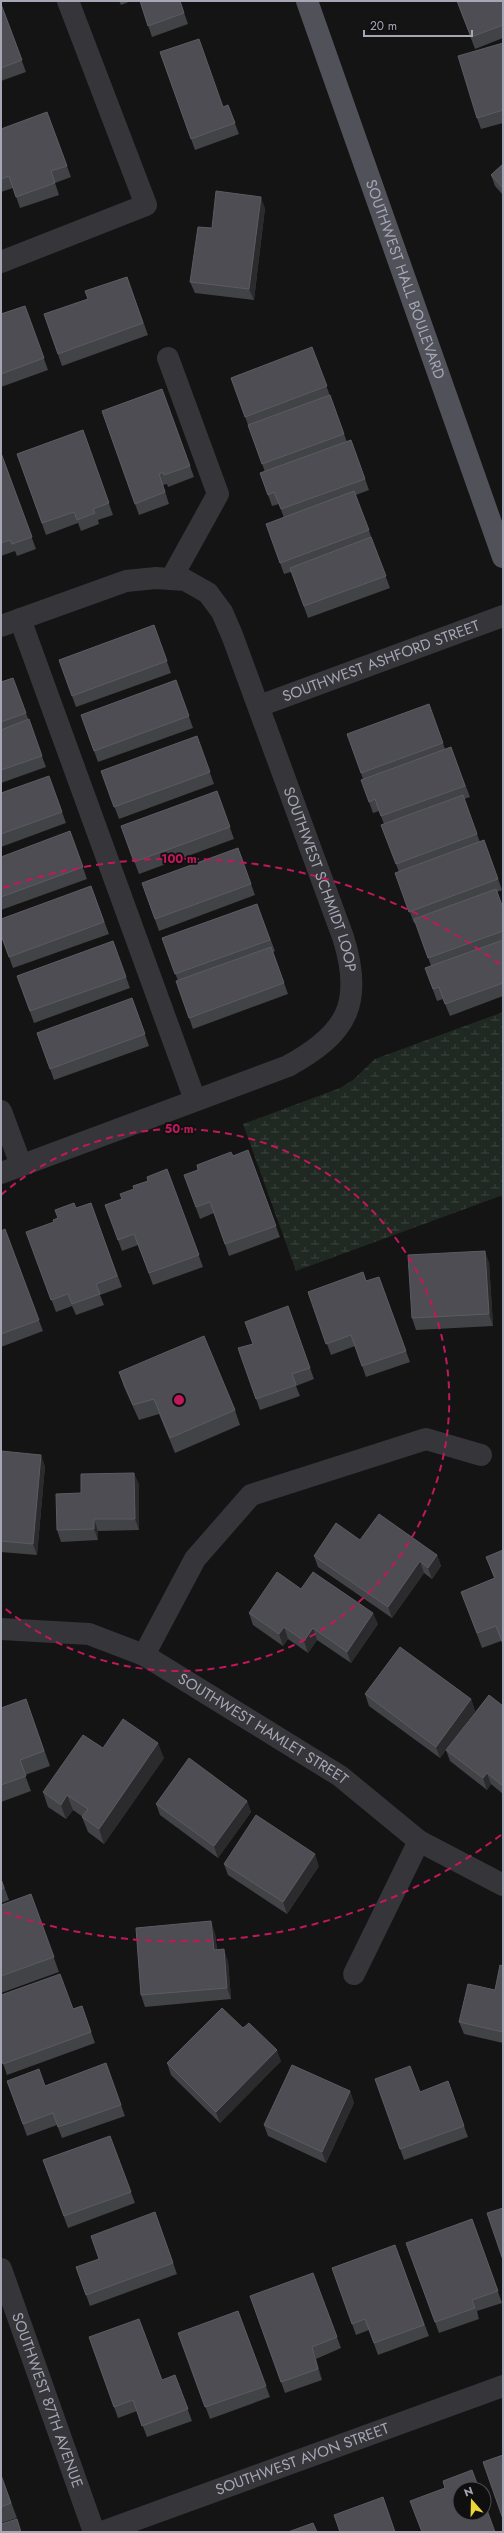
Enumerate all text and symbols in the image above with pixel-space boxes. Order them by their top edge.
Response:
scale bar [364,12,472,38]
text: 20 m [370,17,397,35]
street label: SOUTHWEST HALL BOULEVARD [360,176,450,382]
street label: SOUTHWEST ASHFORD STREET [279,615,483,707]
street label: SOUTHWEST SCHMIDT LOOP [278,784,362,973]
text: 100 m [161,850,197,868]
text: 50 m [164,1120,194,1138]
centre of rings [172,1393,186,1407]
street label: SOUTHWEST HAMLET STREET [174,1668,353,1790]
street label: SOUTHWEST 87TH AVENUE [6,2309,88,2491]
street label: SOUTHWEST AVON STREET [212,2417,392,2501]
north arrow [452,2481,492,2521]
text: N [462,2483,475,2501]

